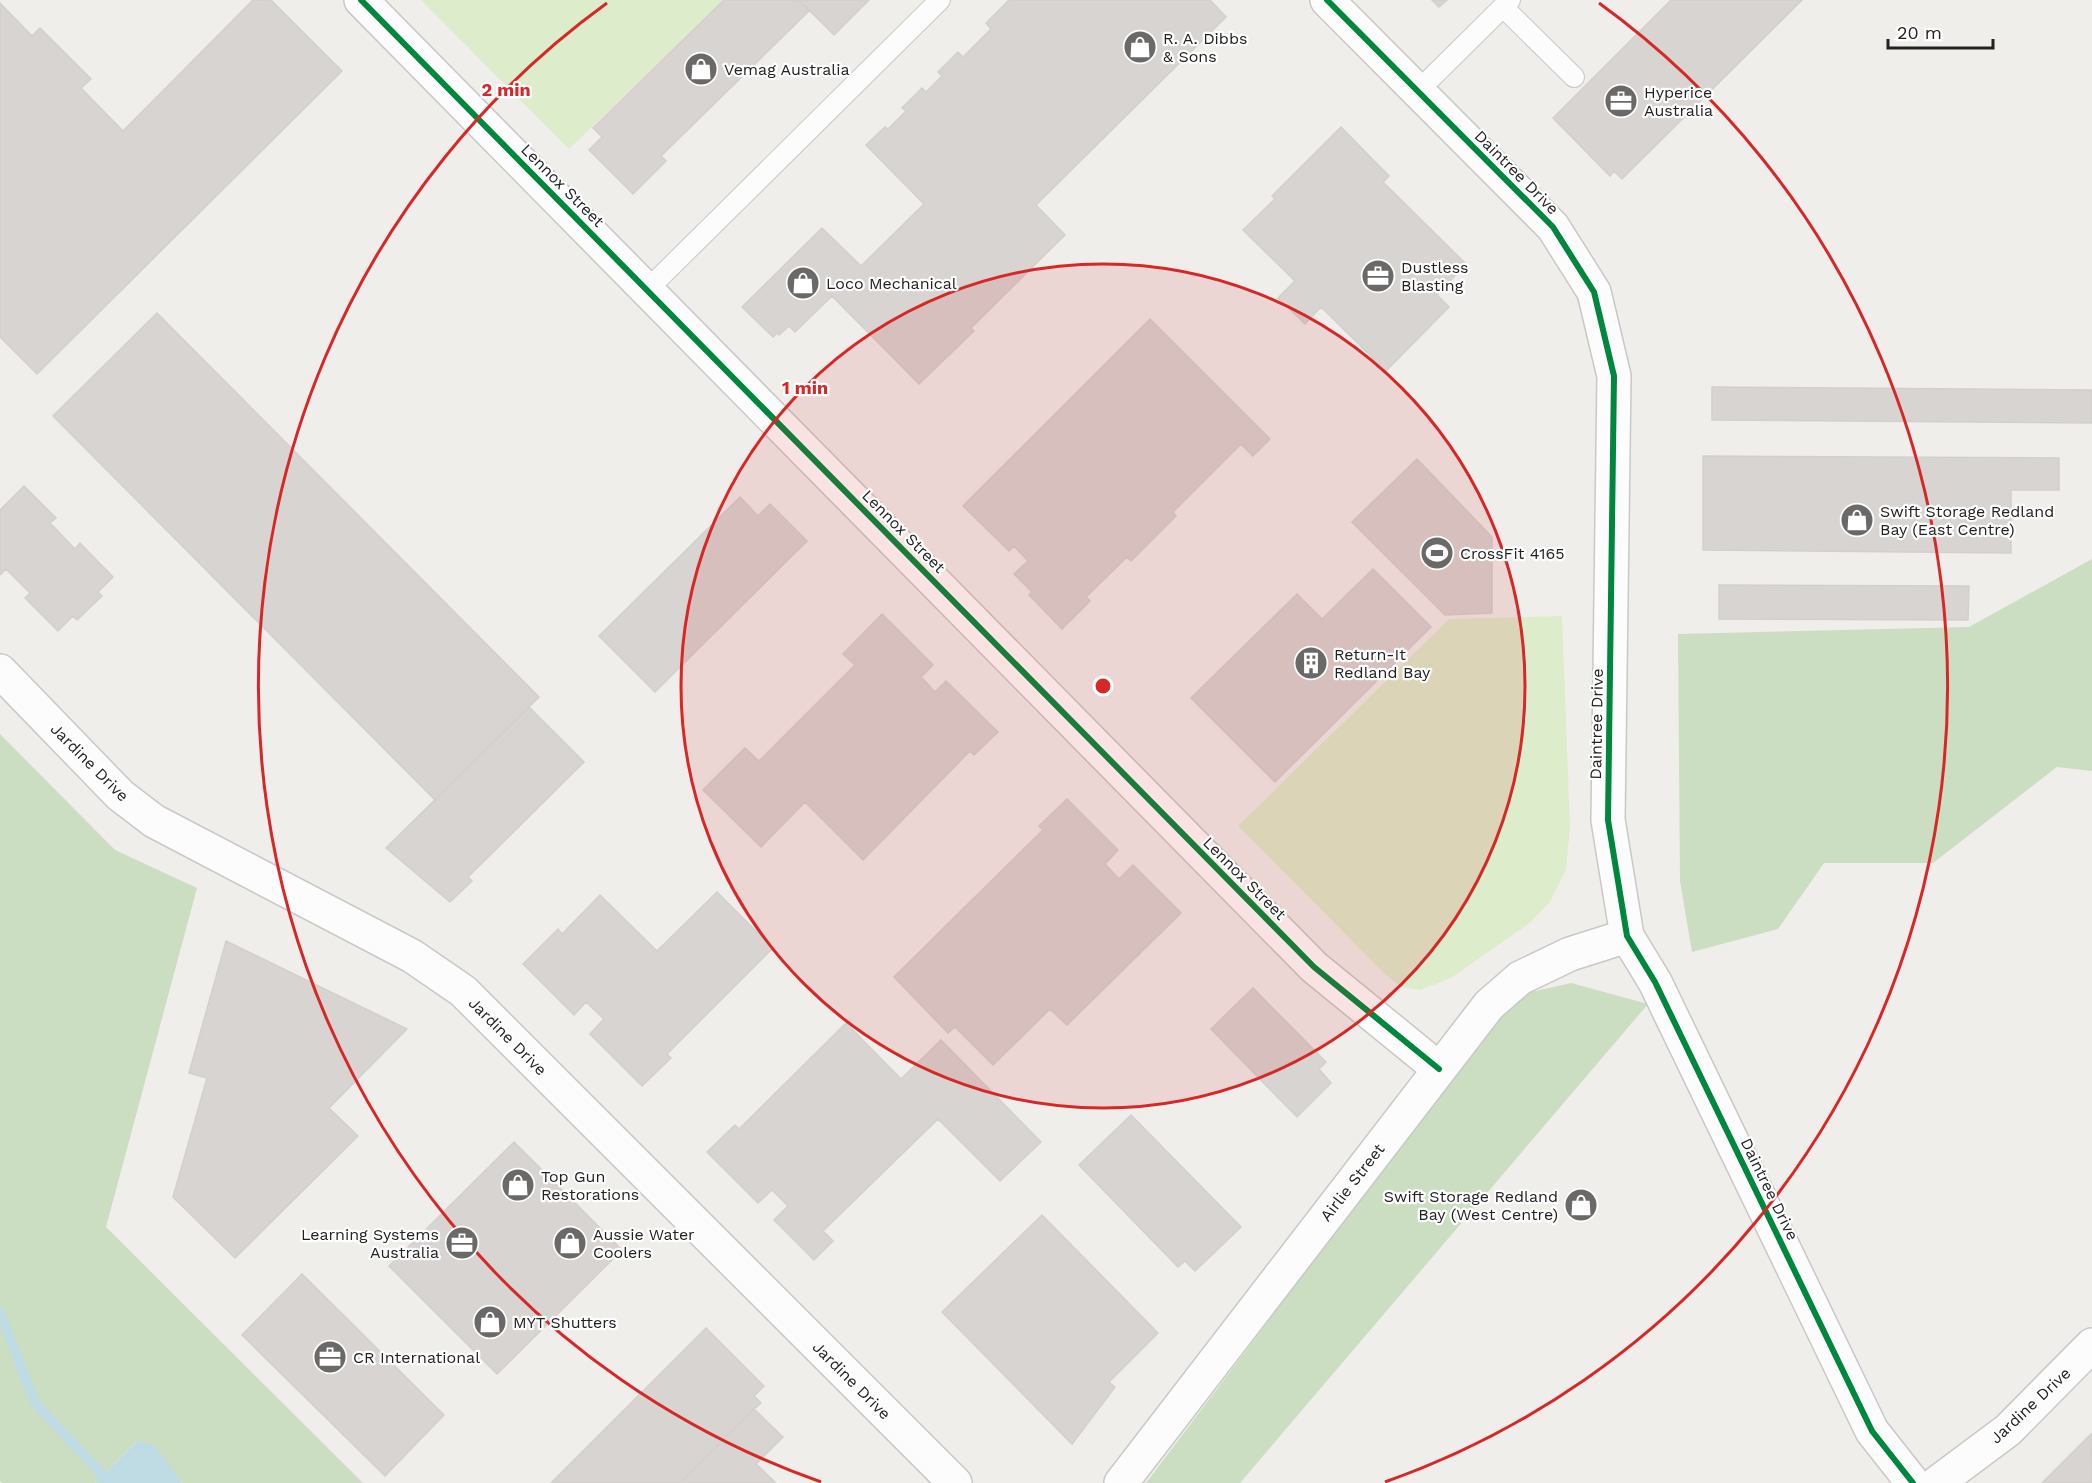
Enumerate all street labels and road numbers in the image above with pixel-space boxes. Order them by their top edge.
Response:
street label: Daintree Drive [1471,126,1563,218]
street label: Lennox Street [517,140,608,231]
street label: Lennox Street [858,486,949,577]
street label: Daintree Drive [1586,668,1607,780]
street label: Jardine Drive [47,719,133,805]
street label: Lennox Street [1199,833,1290,924]
street label: Jardine Drive [465,993,551,1079]
street label: Daintree Drive [1737,1135,1802,1243]
street label: Airlie Street [1316,1139,1389,1225]
street label: Jardine Drive [809,1337,895,1423]
street label: Jardine Drive [1986,1363,2074,1447]

